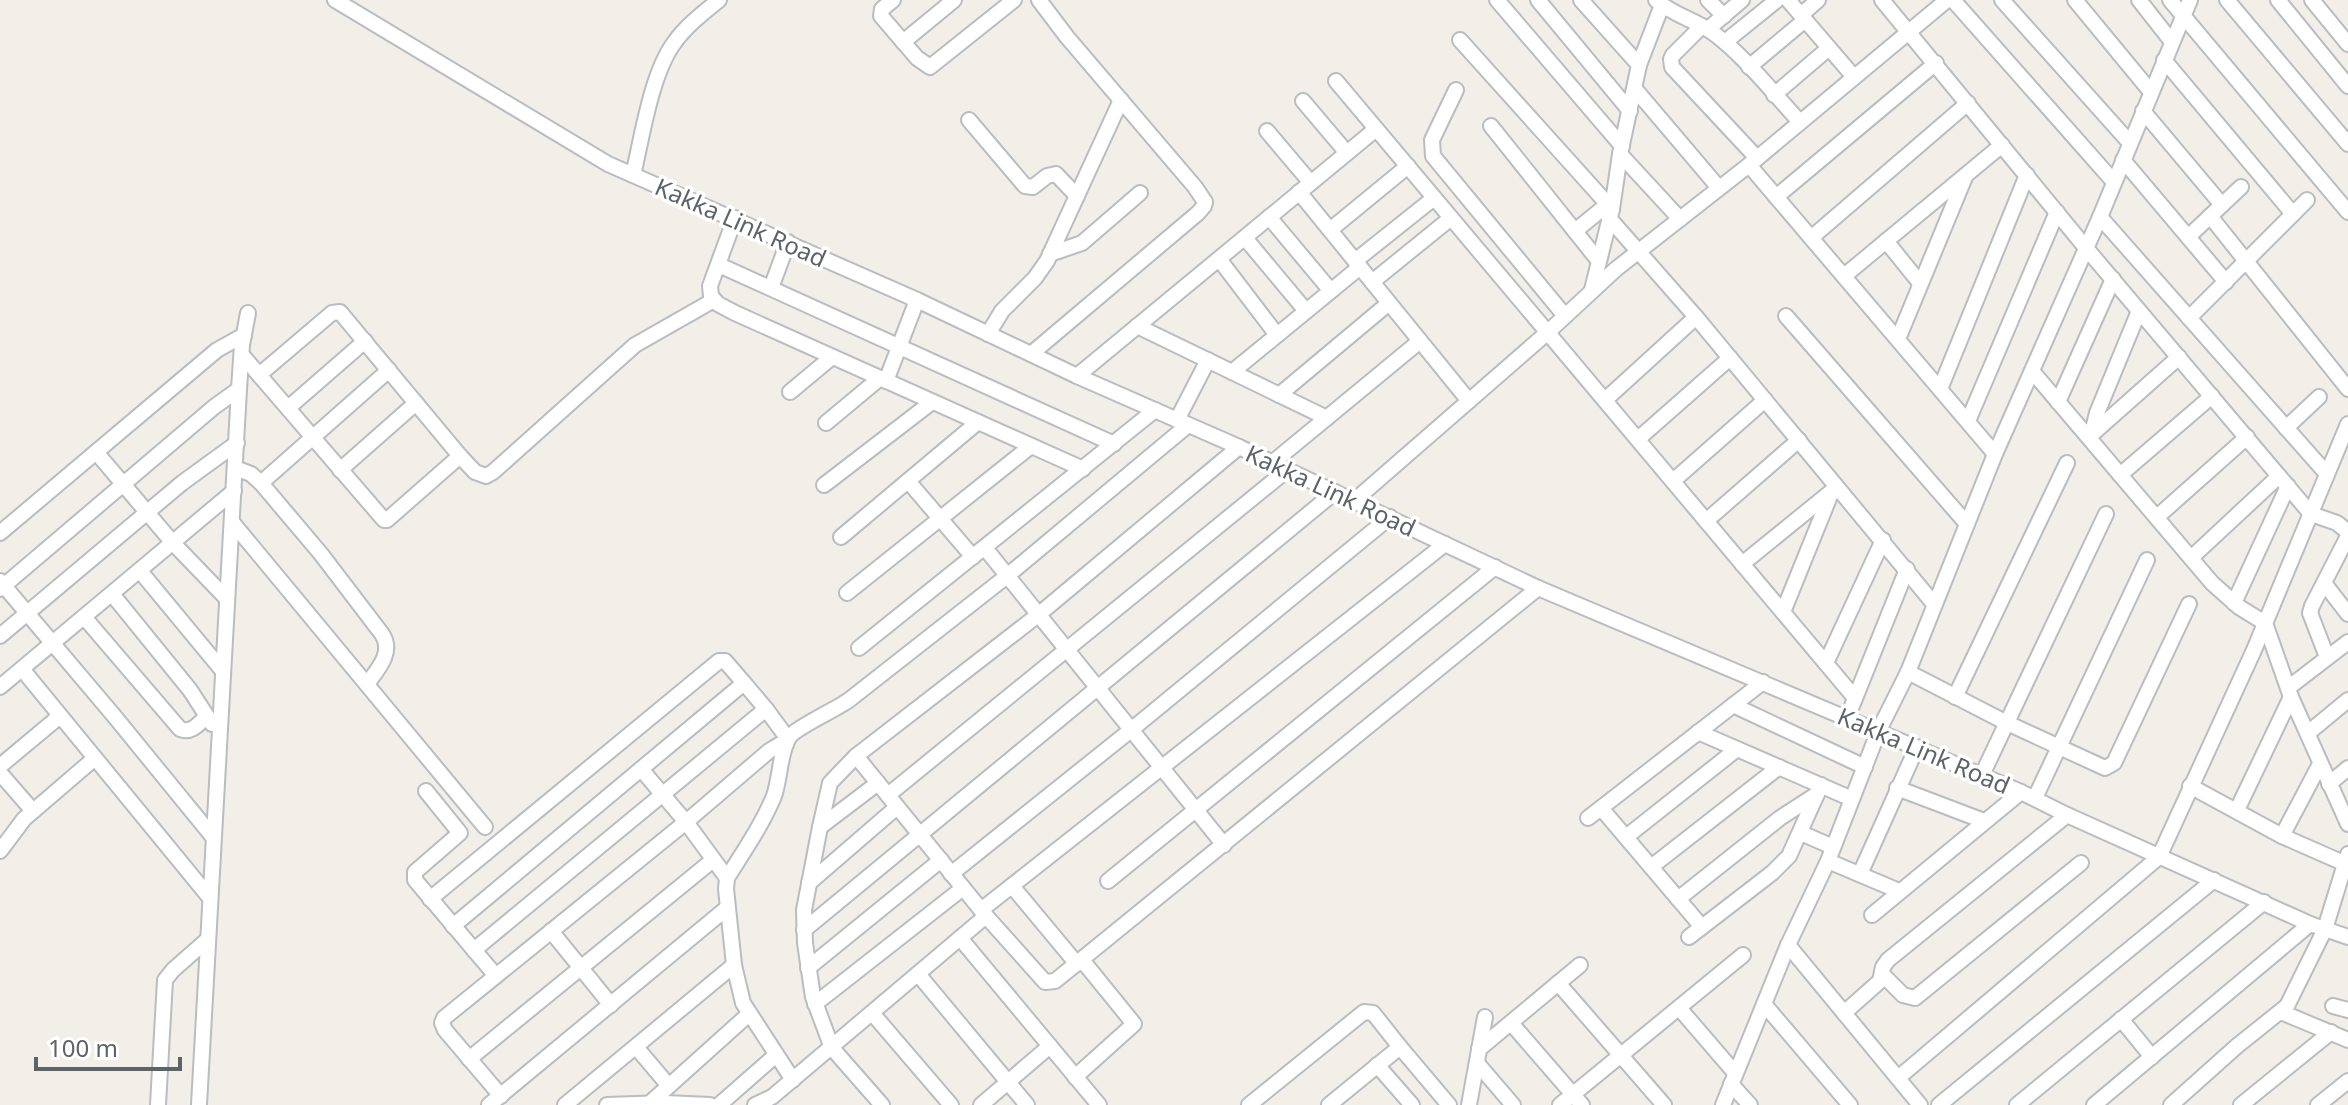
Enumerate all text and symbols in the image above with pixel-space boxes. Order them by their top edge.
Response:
street label: Kakka Link Road [650,170,832,274]
street label: Kakka Link Road [1241,436,1421,544]
street label: Kakka Link Road [1833,699,2015,801]
scale bar [36,1021,180,1071]
text: 100 m [48,1031,118,1064]

